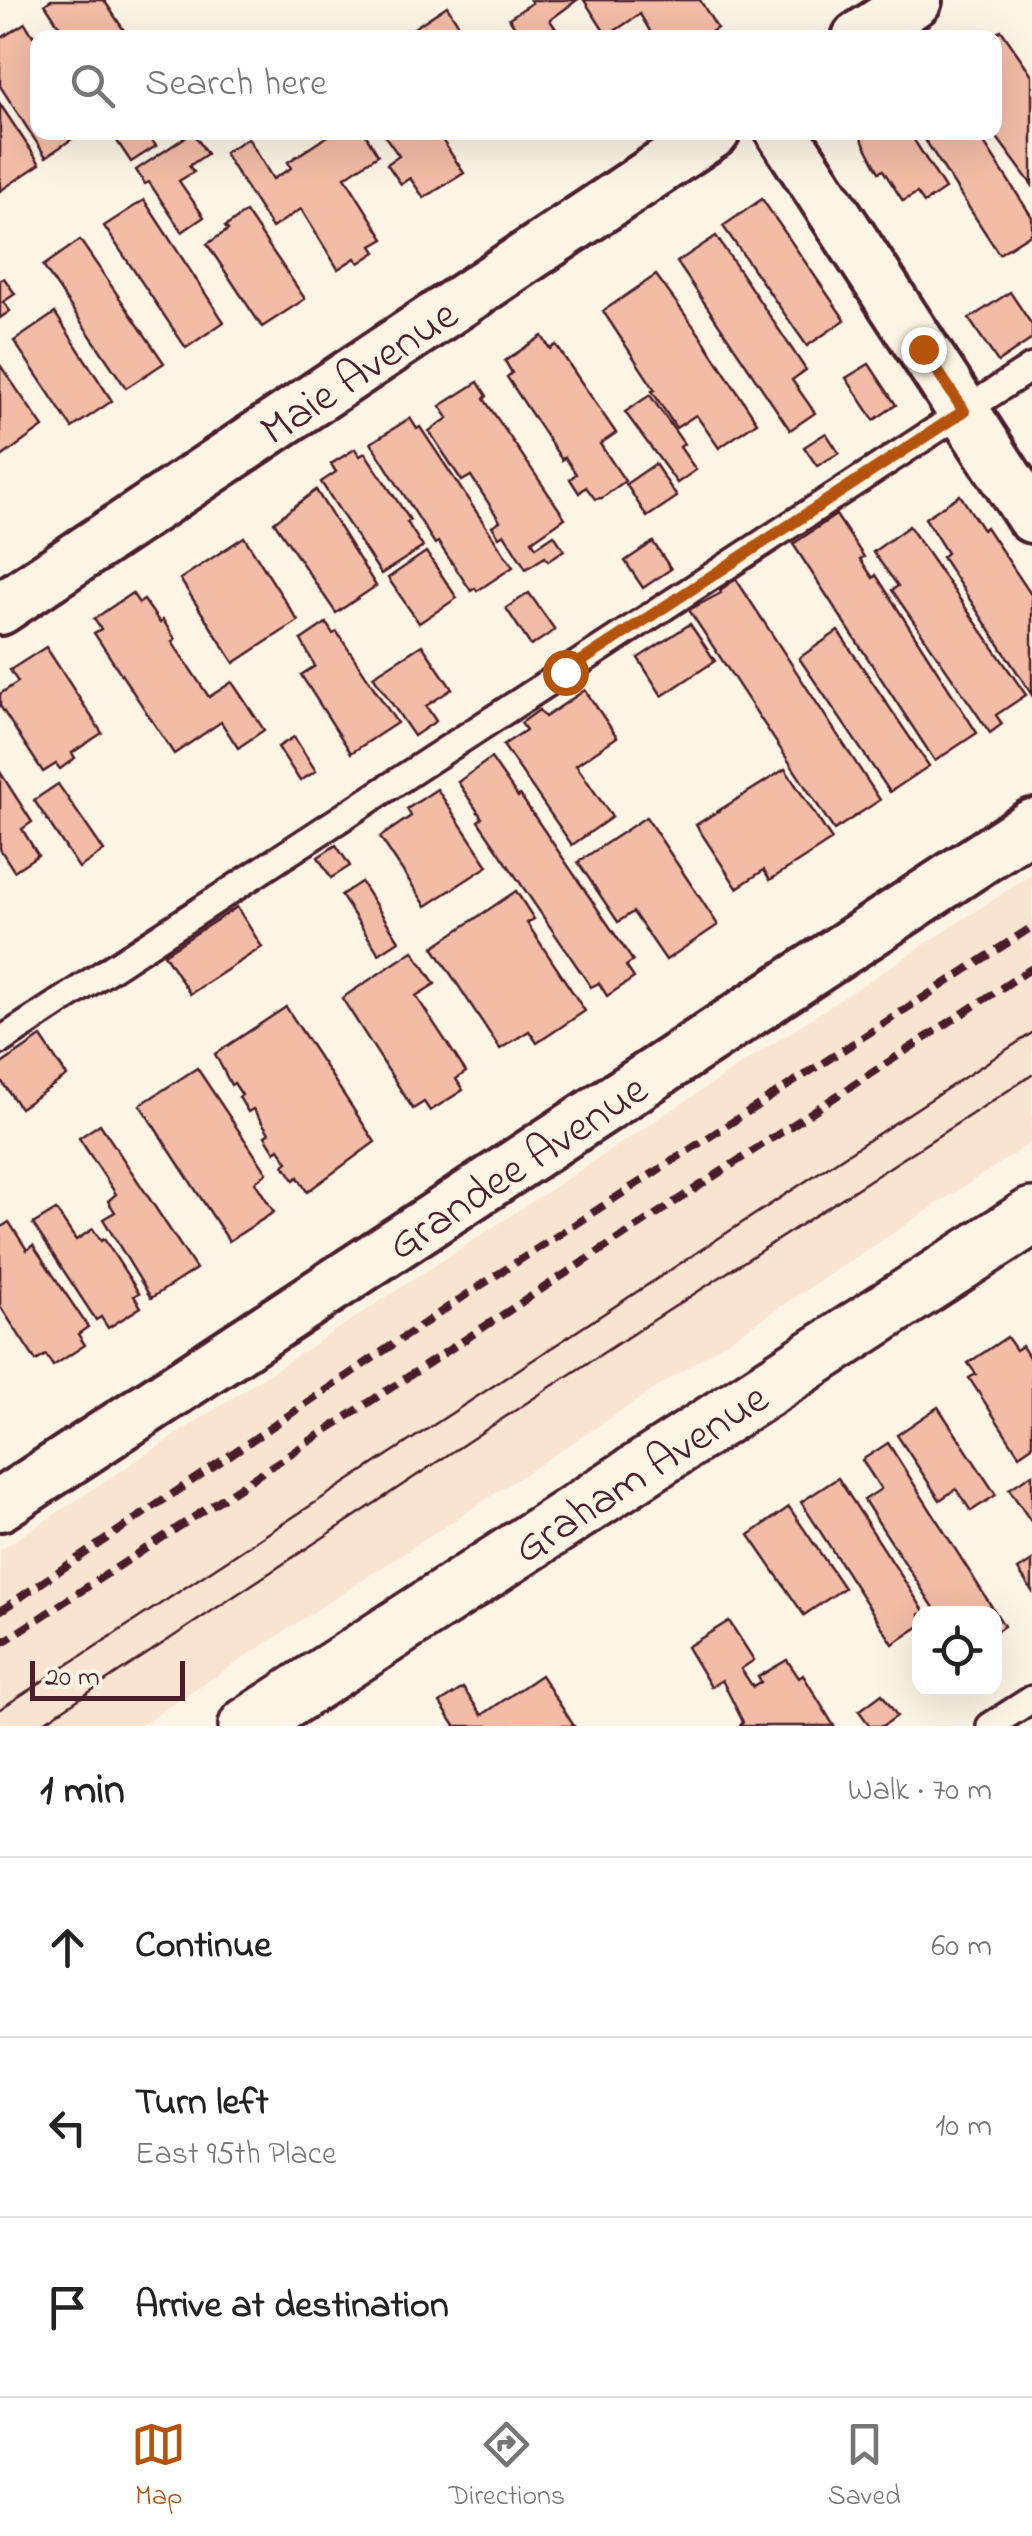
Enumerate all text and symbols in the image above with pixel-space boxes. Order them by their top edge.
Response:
search box [30,30,1002,140]
text: Search here [145,57,327,113]
icon: search [65,58,120,113]
street label: Maie Avenue [248,284,473,464]
route end [901,327,947,373]
route start [543,650,589,696]
street label: Grandee Avenue [375,1059,663,1279]
street label: Graham Avenue [501,1367,784,1583]
map controls [912,1606,1002,1696]
button: locate [912,1606,1002,1696]
scale bar [30,1656,185,1700]
text: 20 m [45,1658,100,1699]
text: 1 min [40,1761,125,1822]
text: Walk · 70 m [848,1768,992,1815]
text: Continue [135,1919,271,1975]
icon: ahead [40,1920,95,1975]
text: 60 m [931,1924,992,1971]
text: Turn left [135,2076,268,2132]
icon: left [40,2100,95,2155]
text: 10 m [935,2104,992,2151]
text: East 95th Place [135,2132,336,2179]
text: Arrive at destination [135,2279,449,2335]
icon: arrive [40,2280,95,2335]
tab: Map [131,2417,186,2518]
tab: Directions [449,2417,565,2518]
tab: Saved [828,2417,901,2518]

